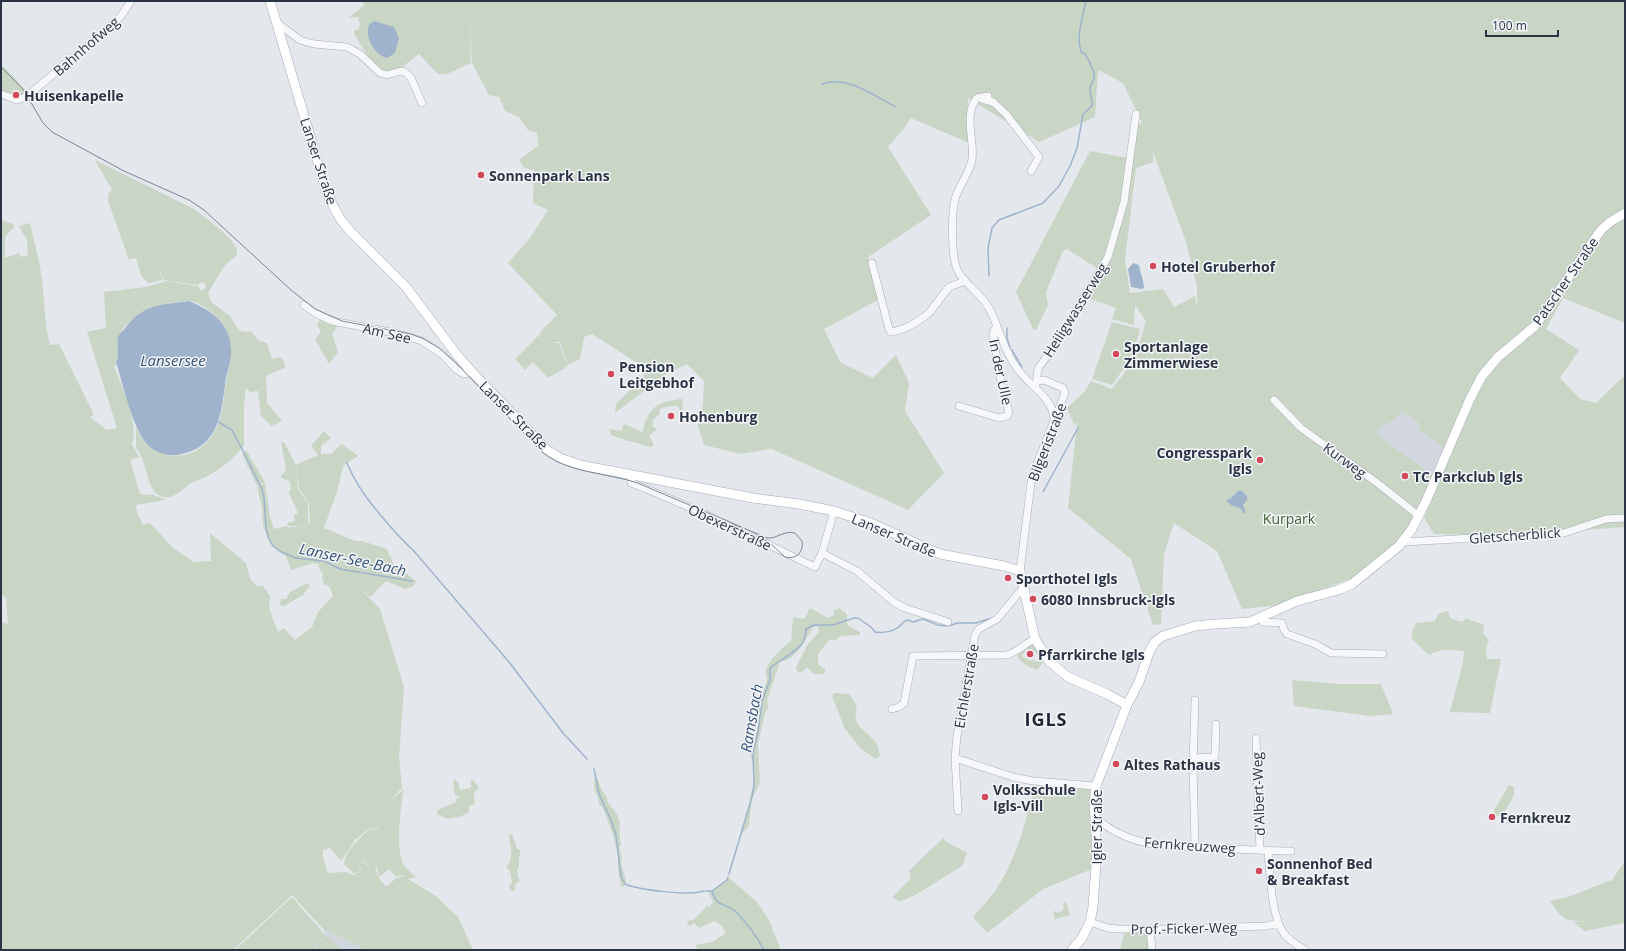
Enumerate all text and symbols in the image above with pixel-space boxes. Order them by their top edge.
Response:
street label: Bahnhofweg [49,12,123,80]
scale bar [1486,12,1558,38]
text: 100 m [1492,17,1527,34]
place label: Huisenkapelle [24,86,124,105]
marker: Huisenkapelle [11,90,21,100]
street label: Lanser Straße [296,115,342,207]
place label: Sonnenpark Lans [489,166,610,185]
marker: Sonnenpark Lans [476,170,486,180]
street label: Patscher Straße [1528,233,1602,329]
place label: Hotel Gruberhof [1161,257,1277,276]
street label: Heiligwasserweg [1038,259,1112,361]
marker: Hotel Gruberhof [1148,261,1158,271]
street label: Am See [361,318,413,348]
street label: In der Ulle [985,337,1017,407]
place label: Sportanlage Zimmerwiese [1124,337,1218,372]
marker: Sportanlage Zimmerwiese [1111,349,1121,359]
water label: Lansersee [140,350,206,370]
place label: Pension Leitgebhof [619,357,695,392]
marker: Pension Leitgebhof [606,369,616,379]
street label: Lanser Straße [475,376,553,454]
street label: Bilgeristraße [1023,400,1071,484]
place label: Hohenburg [679,407,757,426]
marker: Hohenburg [666,411,676,421]
street label: Kurweg [1320,438,1371,482]
place label: Congresspark Igls [1156,443,1252,478]
marker: Congresspark Igls [1255,455,1265,465]
place label: TC Parkclub Igls [1413,467,1523,486]
marker: TC Parkclub Igls [1400,471,1410,481]
street label: Obexerstraße [685,499,775,555]
street label: Lanser Straße [849,509,939,561]
park label: Kurpark [1263,509,1316,528]
street label: Gletscherblick [1469,522,1562,548]
water label: Lanser-See-Bach [298,538,408,580]
place label: Sporthotel Igls [1016,569,1118,588]
marker: Sporthotel Igls [1003,573,1013,583]
place label: 6080 Innsbruck-Igls [1041,590,1175,609]
marker: 6080 Innsbruck-Igls [1028,594,1038,604]
street label: Eichlerstraße [949,642,983,730]
place label: Pfarrkirche Igls [1038,645,1145,664]
marker: Pfarrkirche Igls [1025,649,1035,659]
water label: Ramsbach [735,682,767,754]
district label: IGLS [1024,707,1068,731]
street label: d'Albert-Weg [1247,751,1269,836]
place label: Altes Rathaus [1124,755,1221,774]
marker: Altes Rathaus [1111,759,1121,769]
place label: Volksschule Igls-Vill [993,780,1076,815]
street label: Igler Straße [1087,789,1106,865]
marker: Volksschule Igls-Vill [980,792,990,802]
place label: Fernkreuz [1500,808,1571,827]
marker: Fernkreuz [1487,812,1497,822]
street label: Fernkreuzweg [1144,832,1237,858]
place label: Sonnenhof Bed & Breakfast [1267,854,1373,889]
marker: Sonnenhof Bed & Breakfast [1254,866,1264,876]
street label: Prof.-Ficker-Weg [1130,918,1238,938]

